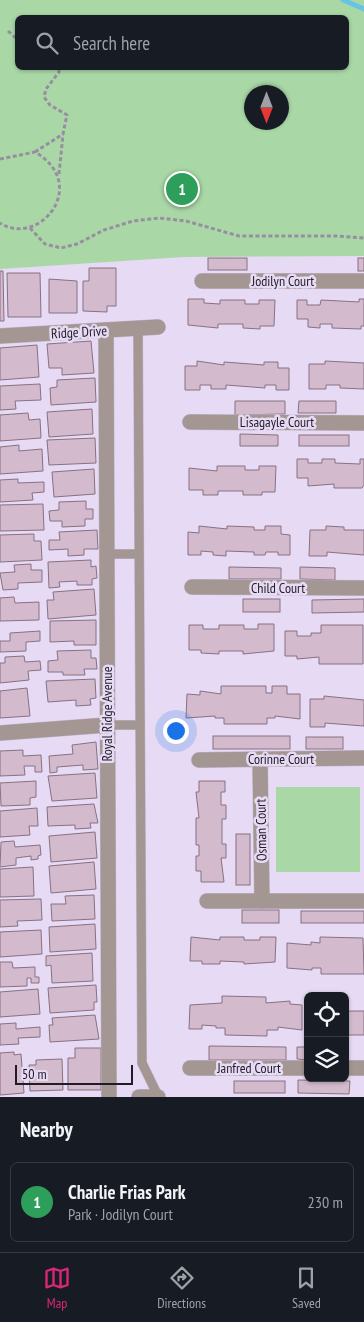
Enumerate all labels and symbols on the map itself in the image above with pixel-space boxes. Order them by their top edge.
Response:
north arrow [244,85,289,130]
pin: 1 [166,170,198,208]
street label: Jodilyn Court [251,272,314,290]
street label: Ridge Drive [51,322,108,342]
street label: Lisagayle Court [240,413,314,431]
street label: Child Court [251,579,305,597]
street label: Royal Ridge Avenue [98,666,116,761]
your location [163,718,189,744]
street label: Corinne Court [248,750,314,768]
street label: Osman Court [251,798,271,861]
street label: Janfred Court [216,1059,281,1077]
scale bar [15,1062,132,1085]

